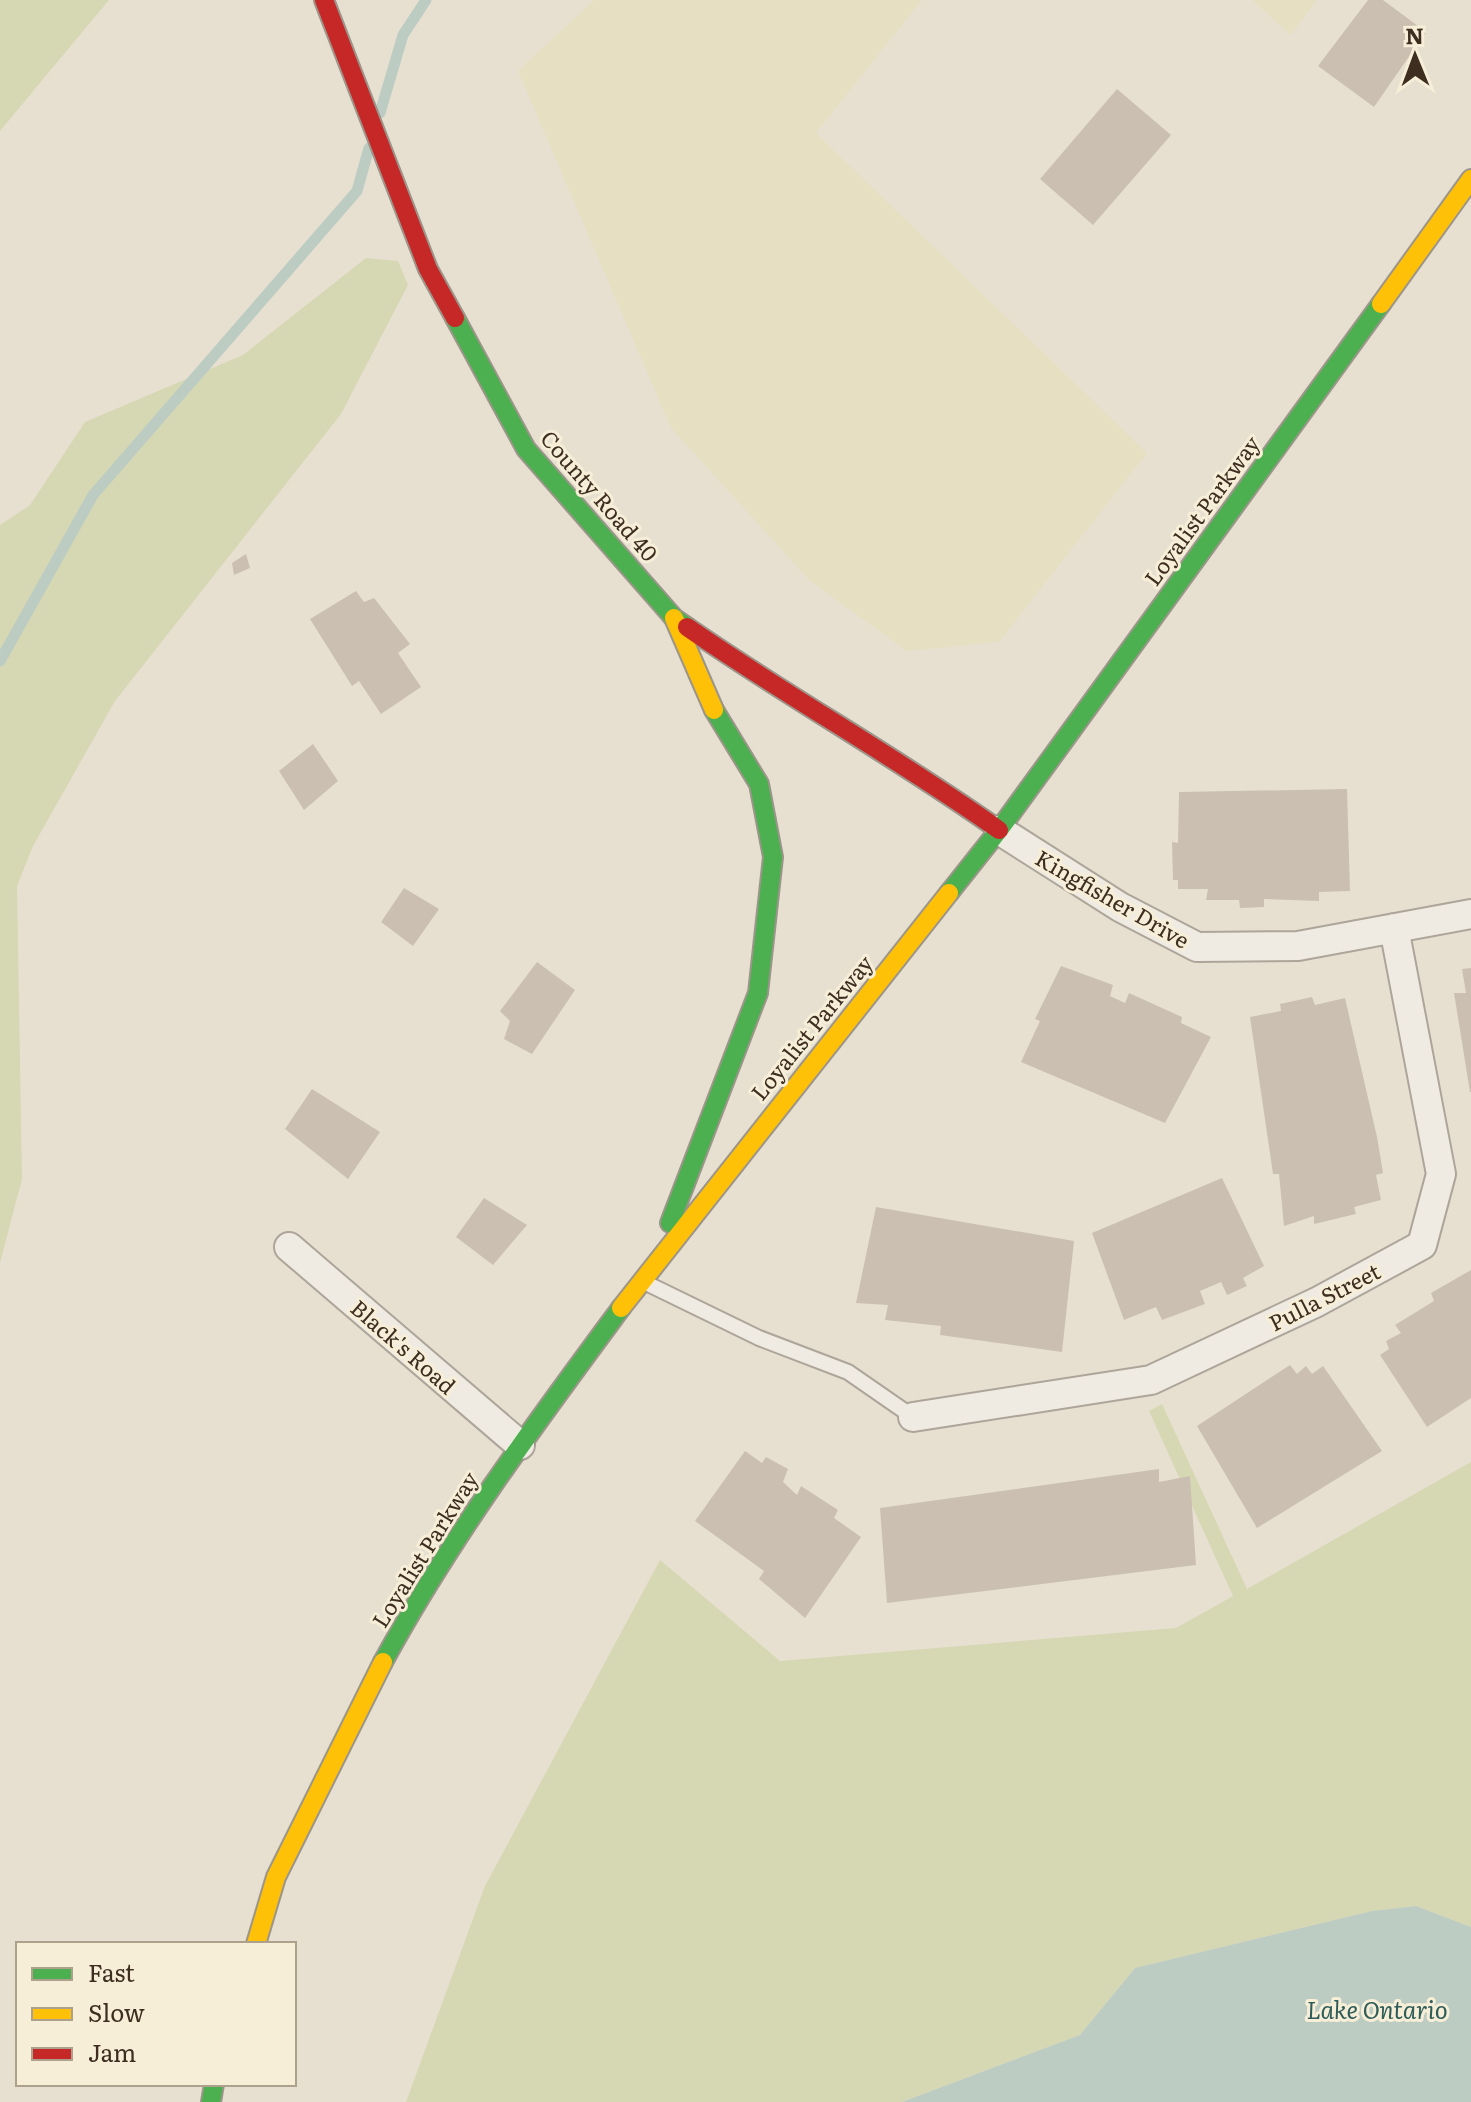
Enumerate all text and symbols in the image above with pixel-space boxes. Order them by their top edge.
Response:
north arrow [1375,16,1455,96]
text: N [1405,18,1424,51]
street label: County Road 40 [534,422,666,568]
street label: Loyalist Parkway [1135,428,1267,592]
street label: Kingfisher Drive [1030,840,1196,956]
street label: Loyalist Parkway [742,947,880,1107]
street label: Pulla Street [1263,1254,1386,1338]
street label: Black's Road [344,1291,464,1401]
street label: Loyalist Parkway [363,1464,485,1633]
legend [16,1942,296,2086]
text: Fast [88,1954,135,1989]
water label: Lake Ontario [1306,1991,1448,2026]
text: Slow [88,1994,145,2029]
text: Jam [88,2034,136,2069]

